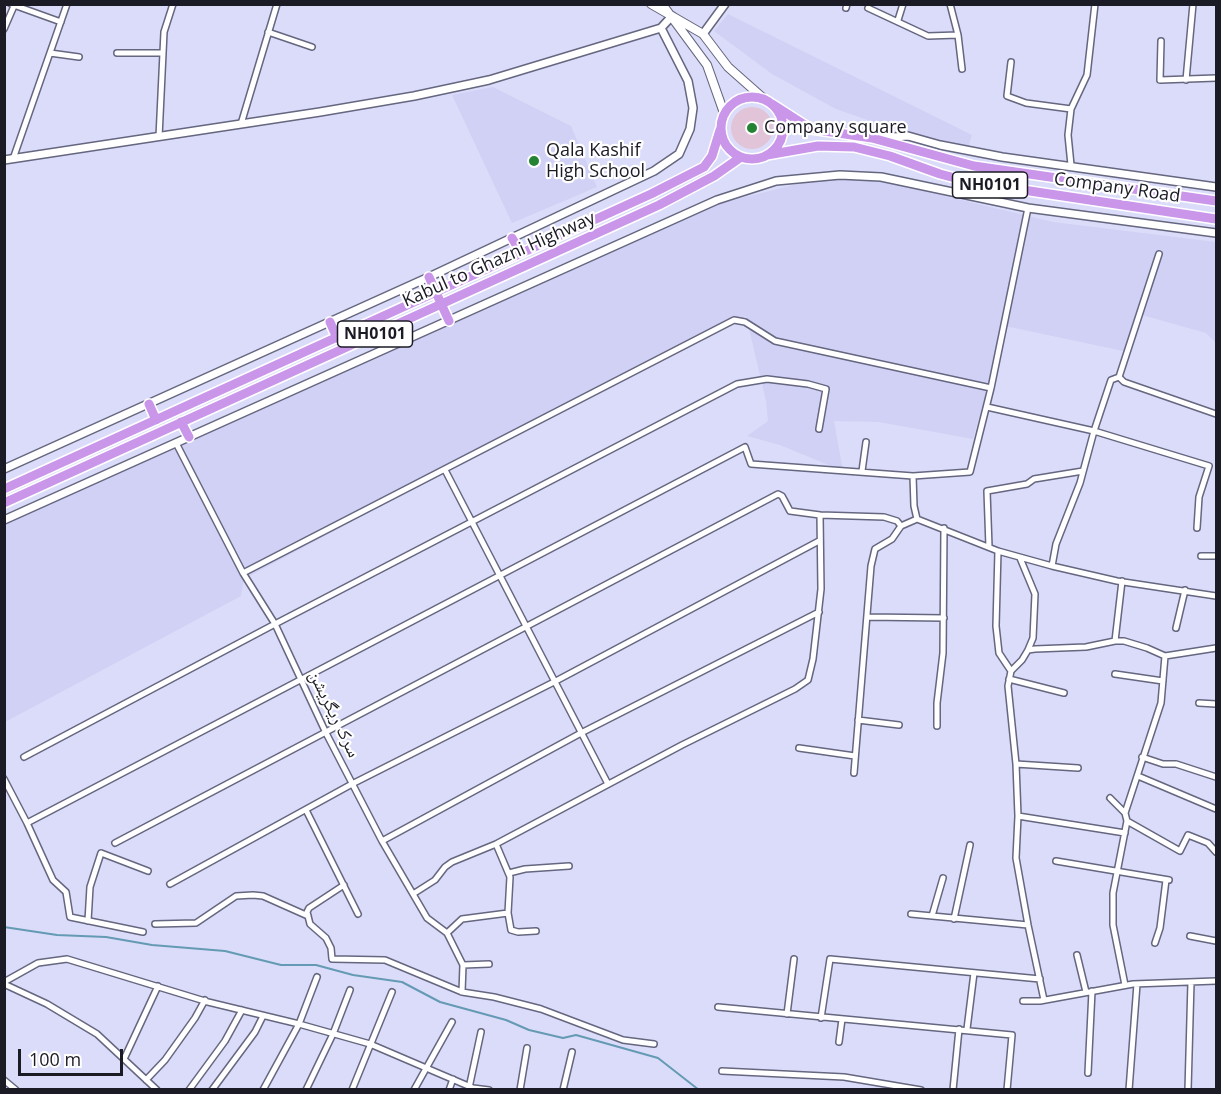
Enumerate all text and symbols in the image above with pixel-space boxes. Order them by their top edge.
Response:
place label: Company square [764,117,907,139]
marker: Company square [745,121,759,135]
place label: Qala Kashif High School [546,140,645,182]
marker: Qala Kashif High School [527,154,541,168]
street label: Company Road [1052,168,1182,208]
road number: NH0101 [952,172,1028,198]
street label: Kabul to Ghazni Highway [399,208,599,312]
road number: NH0101 [338,321,412,347]
street label: سرک ریگریشن [304,667,364,761]
scale bar [21,1037,126,1075]
text: 100 m [29,1047,81,1071]

